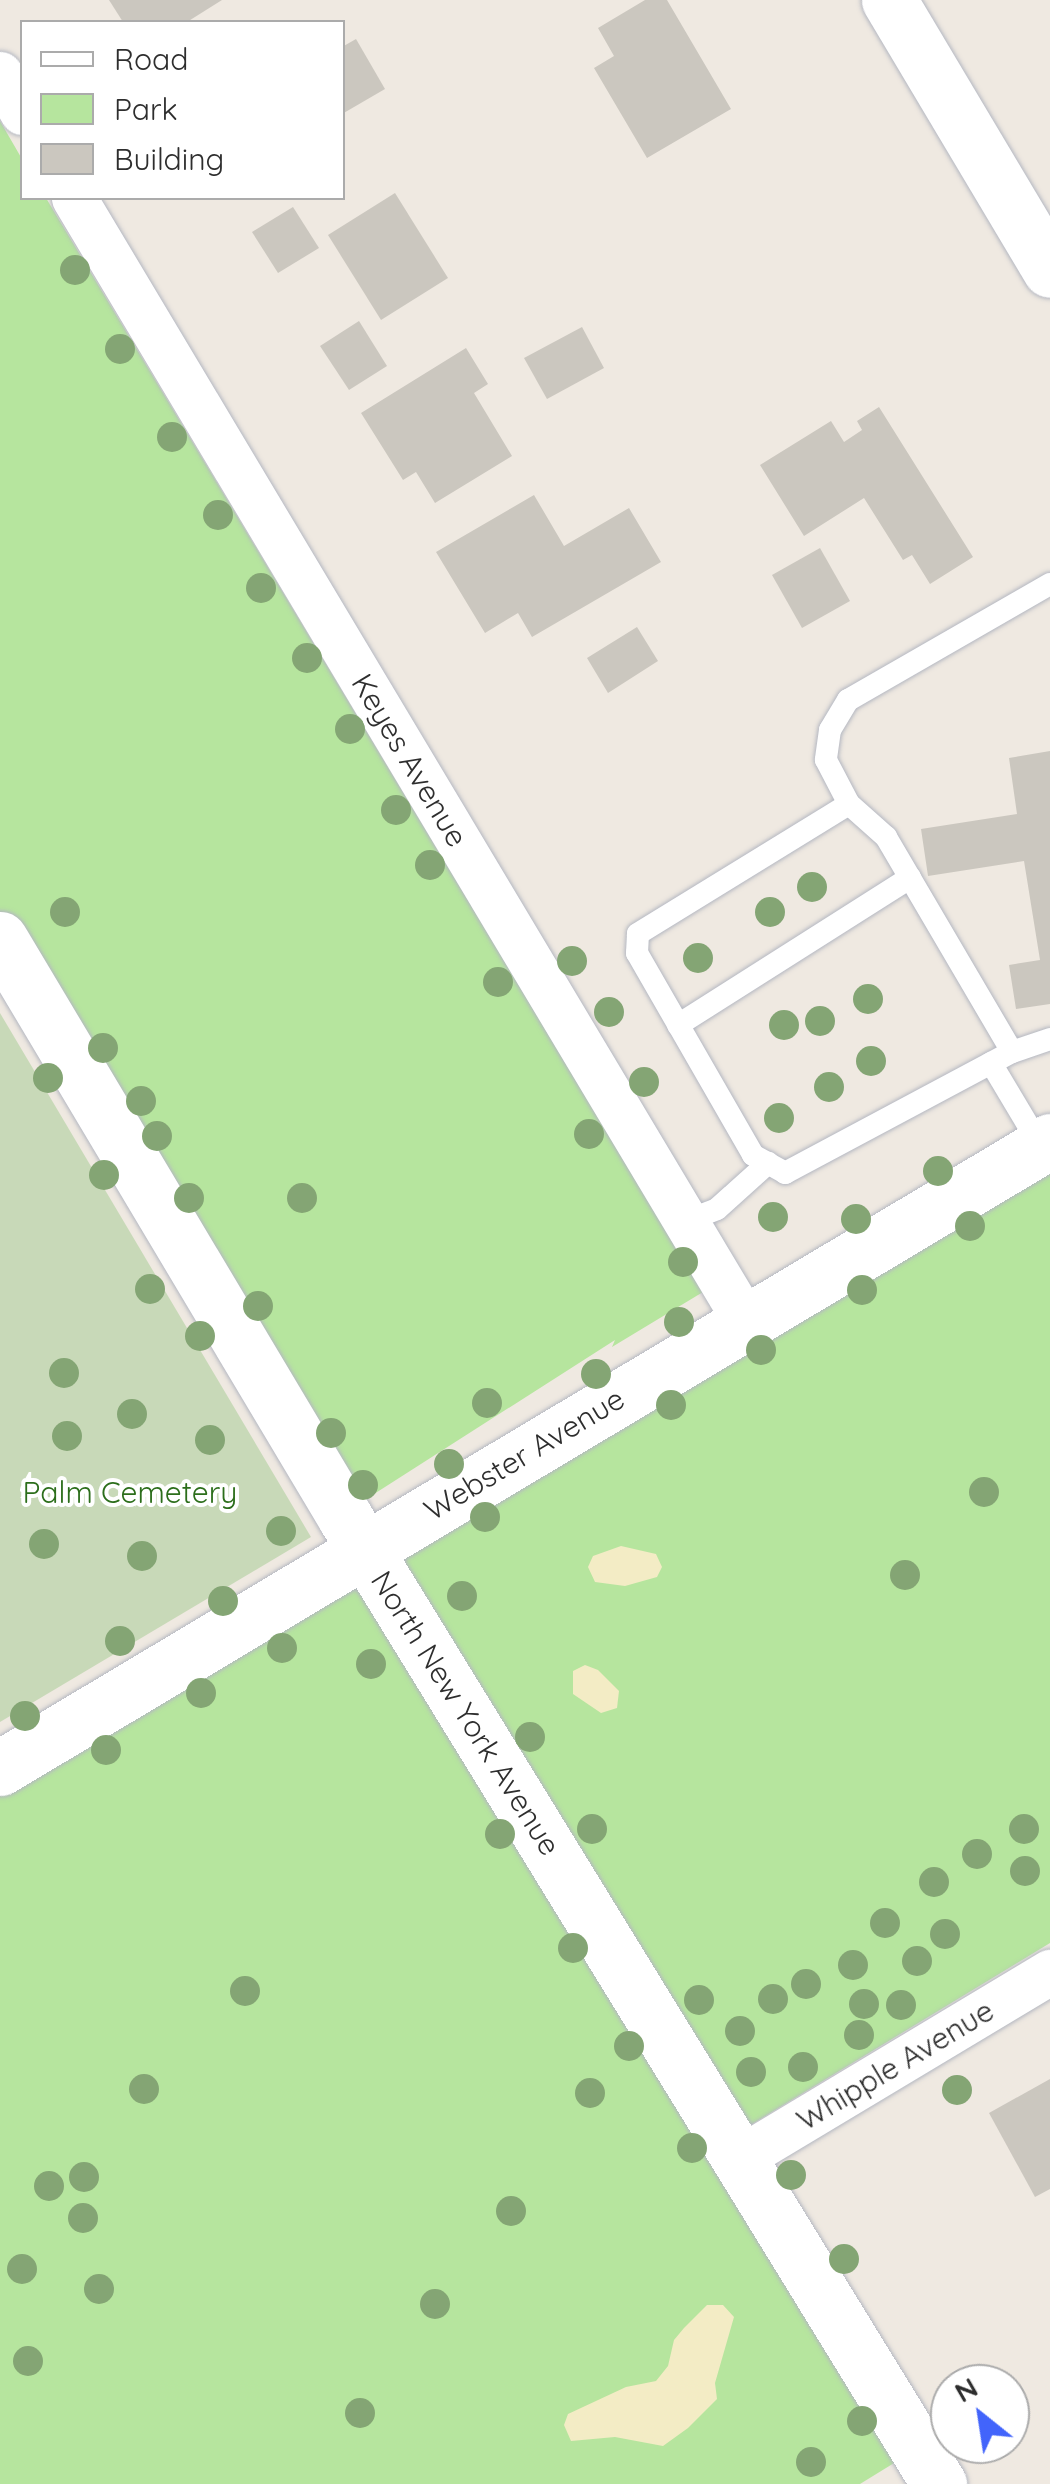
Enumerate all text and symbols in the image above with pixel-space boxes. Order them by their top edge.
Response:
legend [20,20,345,200]
text: Road [114,40,188,78]
text: Park [114,90,178,128]
text: Building [114,140,224,178]
street label: Keyes Avenue [344,667,476,853]
street label: Webster Avenue [417,1380,631,1528]
park label: Palm Cemetery [23,1474,237,1510]
street label: North New York Avenue [364,1564,568,1862]
street label: Whipple Avenue [790,1992,1000,2138]
north arrow [930,2364,1030,2464]
text: N [948,2369,983,2410]

